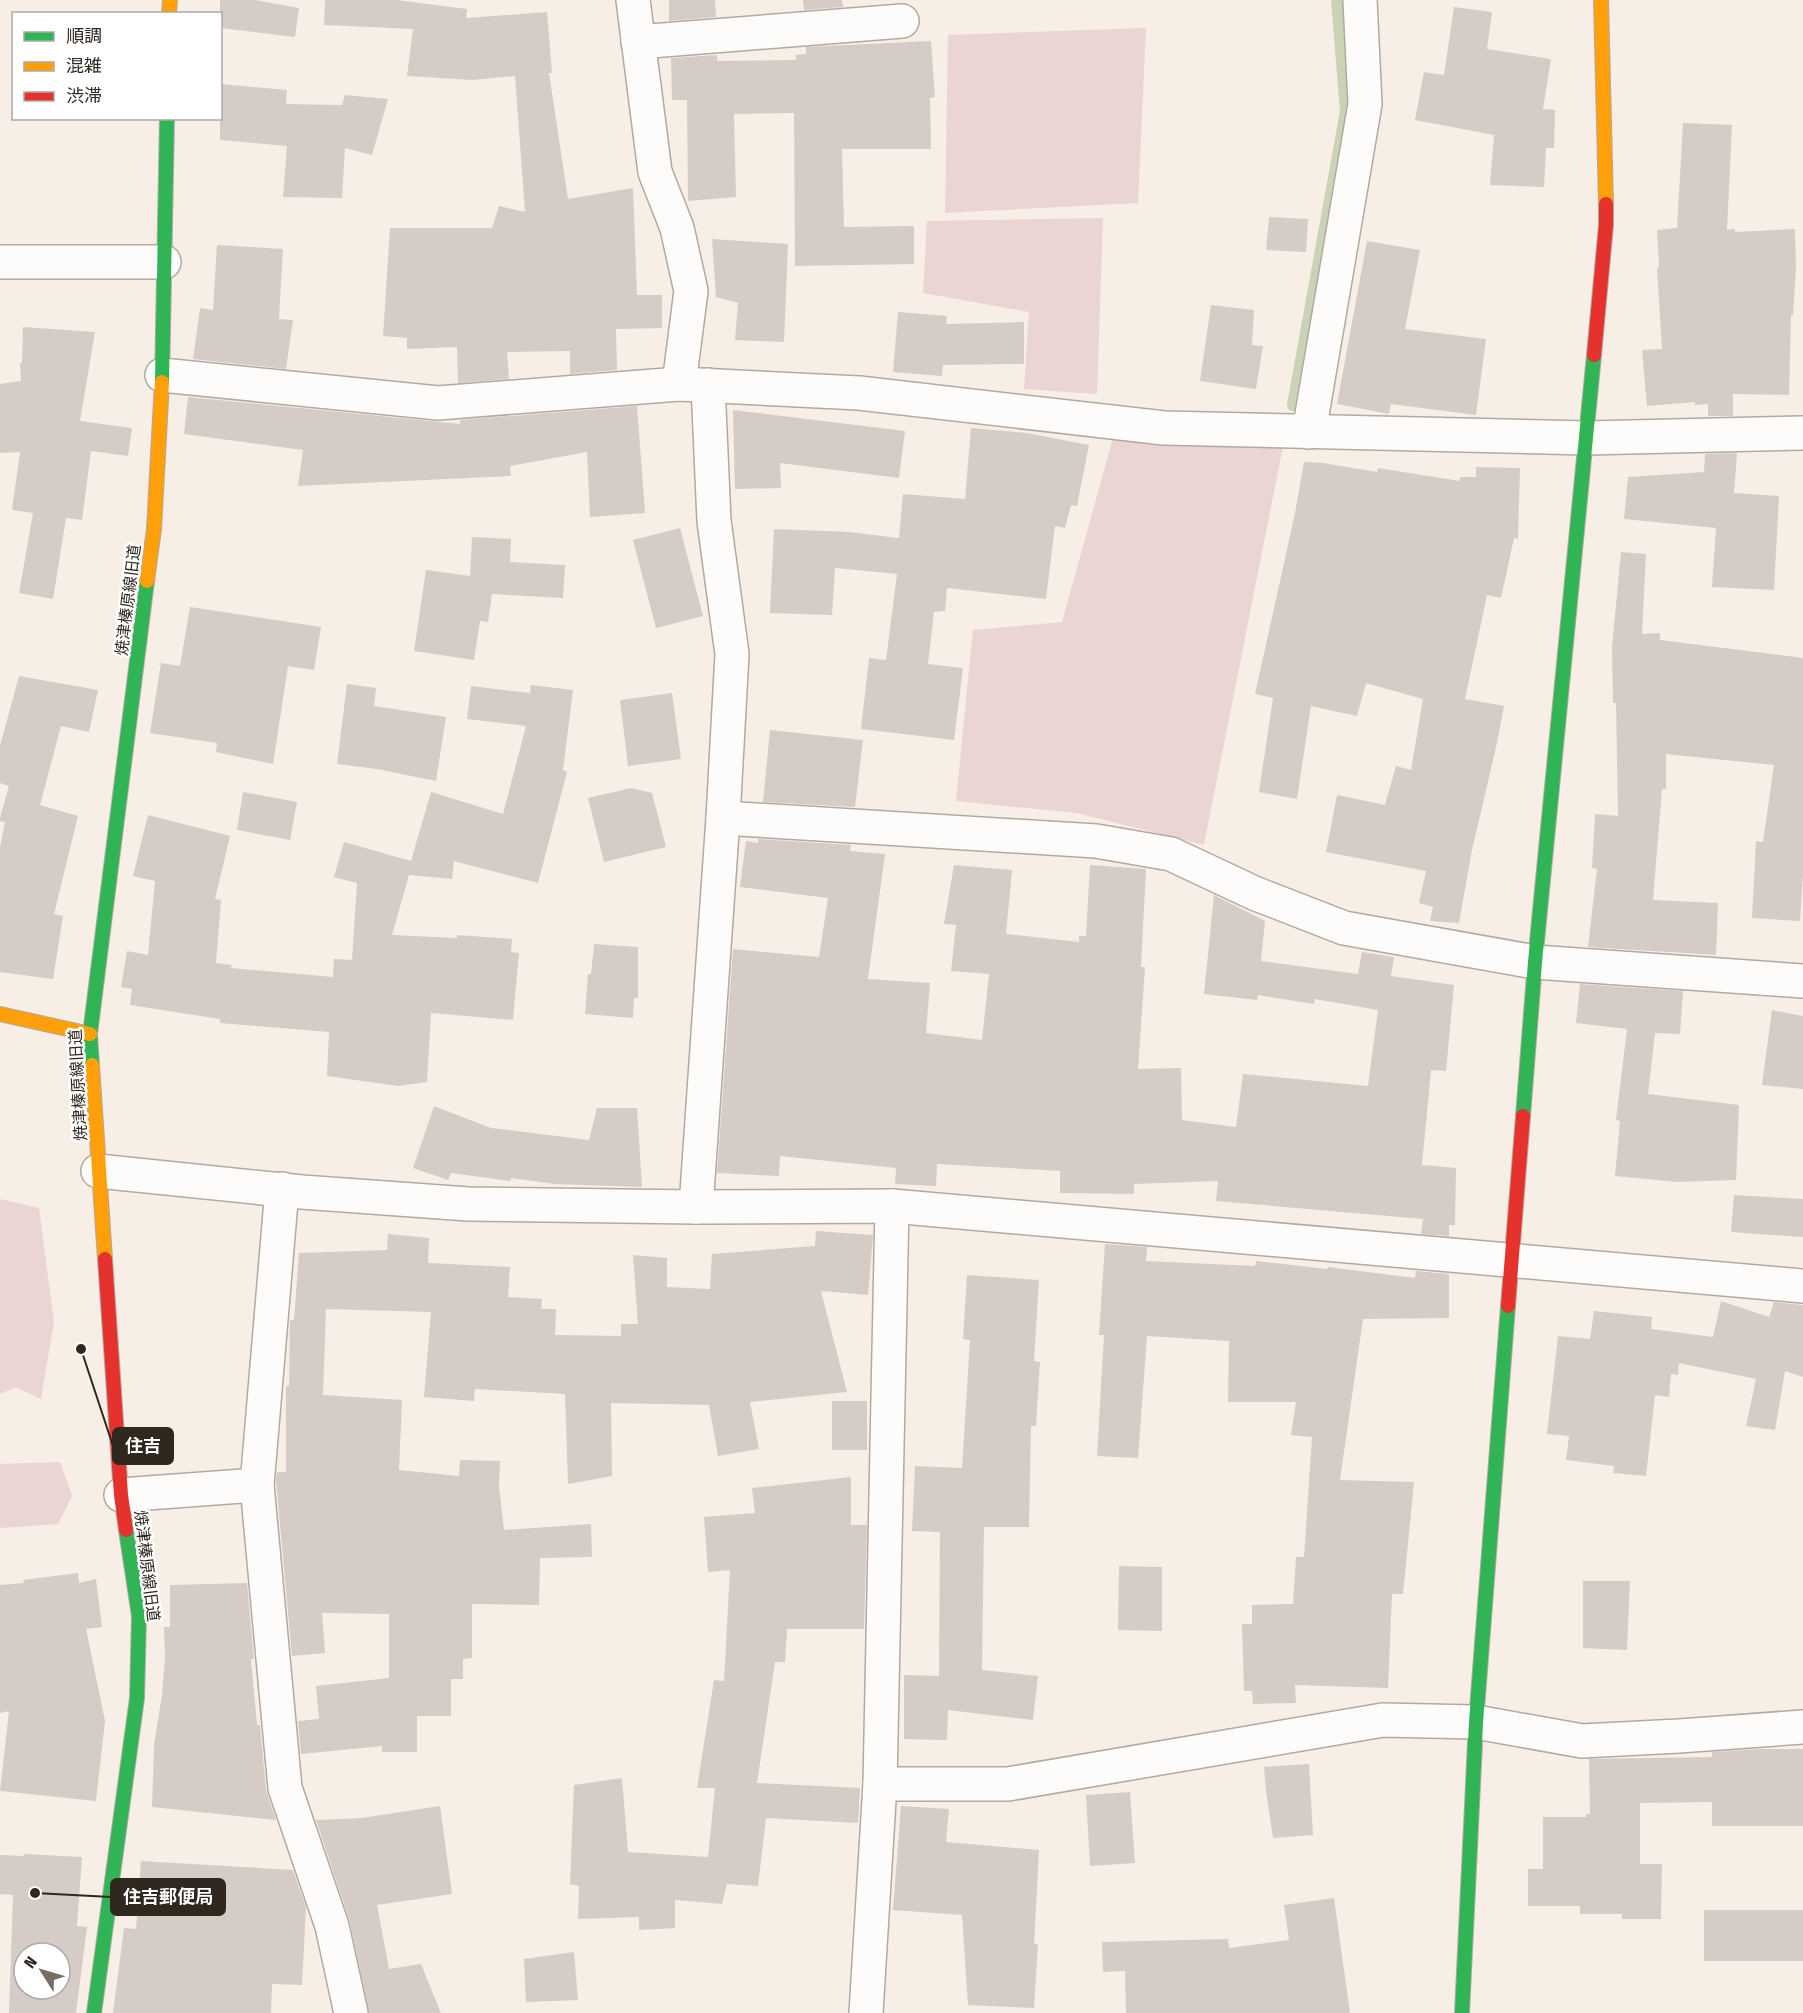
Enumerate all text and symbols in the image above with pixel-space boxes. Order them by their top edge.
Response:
legend [12,12,222,120]
text: 順調 [66,25,102,47]
text: 混雑 [66,55,102,77]
text: 渋滞 [66,85,102,107]
street label: 焼津榛原線旧道 [112,543,144,657]
street label: 焼津榛原線旧道 [66,1029,90,1141]
callout: 住吉 [113,1428,173,1464]
text: 住吉 [125,1435,161,1457]
street label: 焼津榛原線旧道 [131,1509,163,1623]
callout: 住吉郵便局 [111,1879,225,1915]
text: 住吉郵便局 [123,1886,213,1908]
north arrow [12,1941,72,2001]
text: N [20,1953,41,1972]

